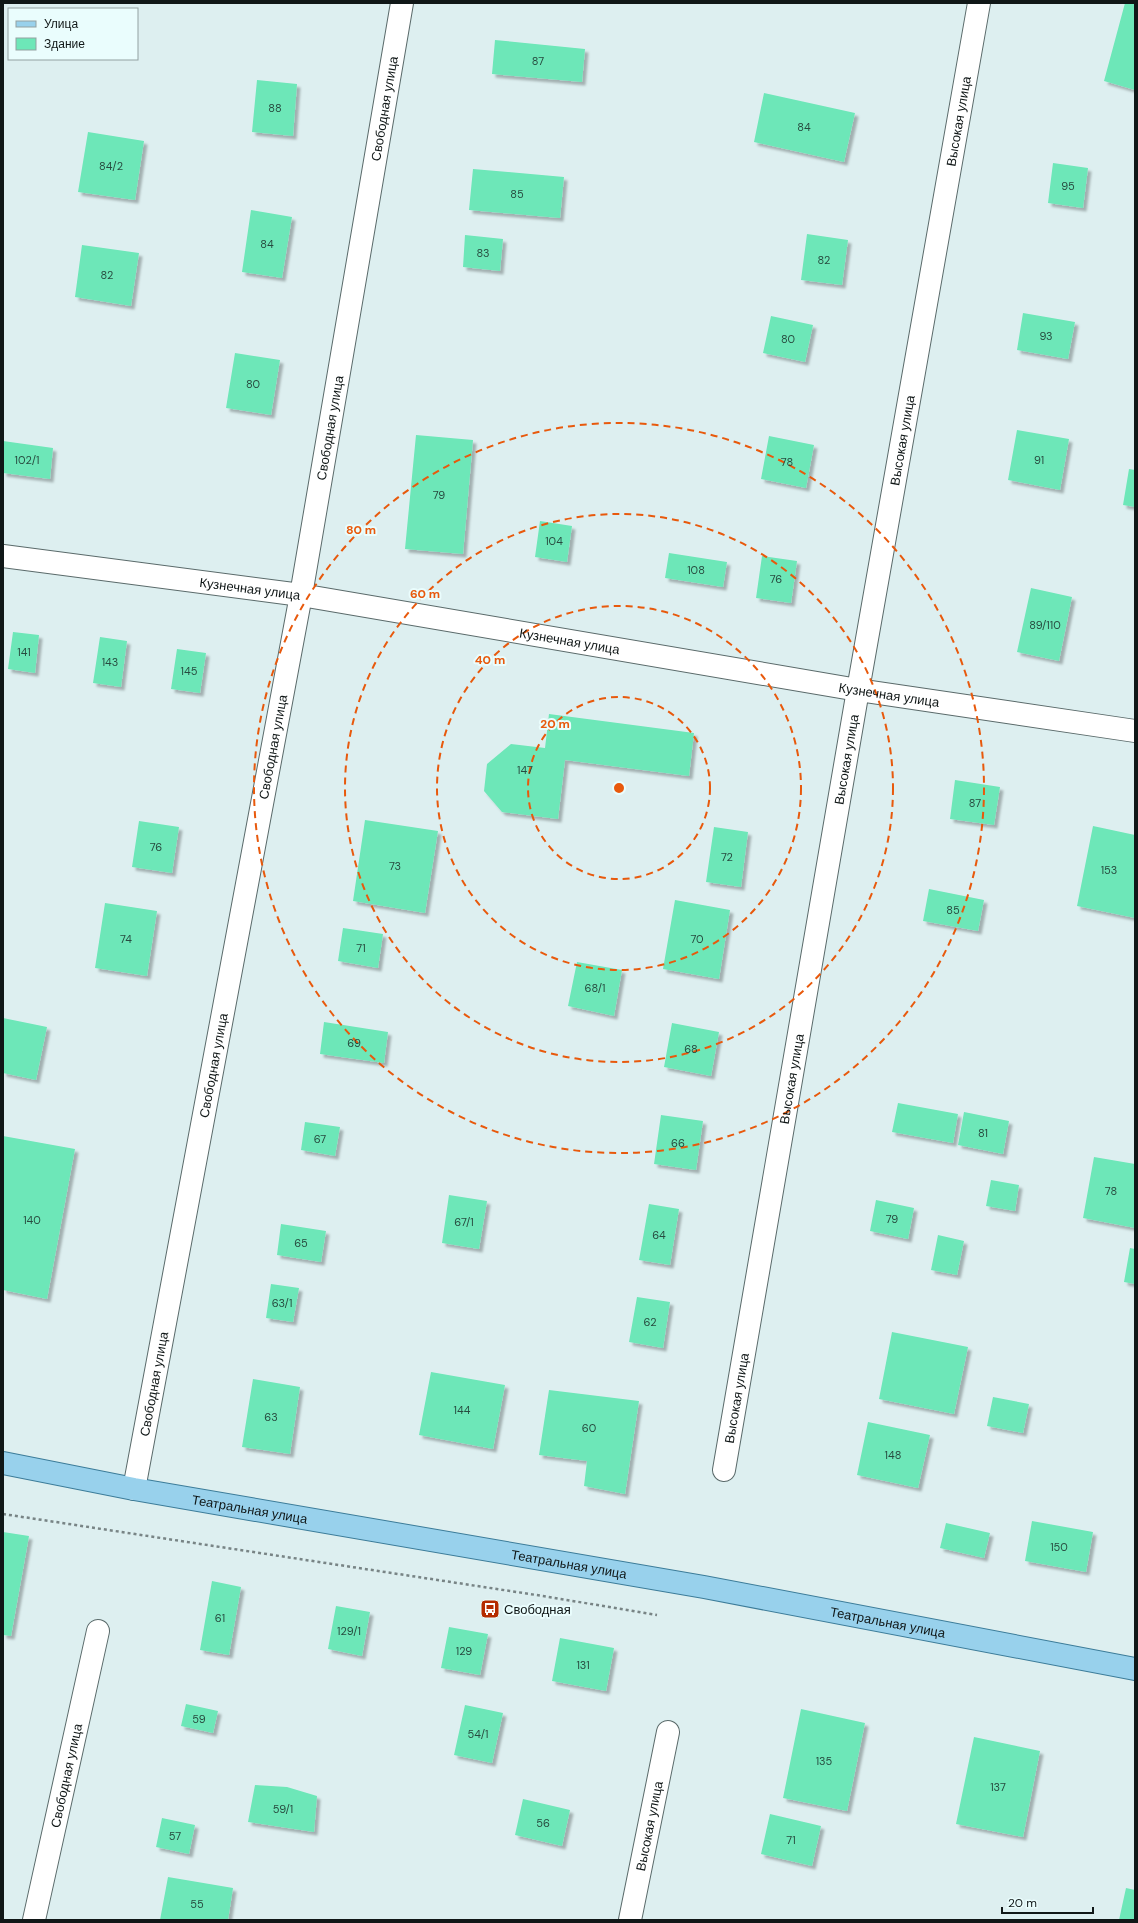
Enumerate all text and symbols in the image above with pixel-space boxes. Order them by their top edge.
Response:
legend [8,8,138,60]
text: Улица [44,16,78,32]
text: Здание [44,36,85,52]
street label: Свободная улица [367,54,401,162]
house number: 87 [532,54,544,68]
street label: Высокая улица [942,74,975,168]
house number: 88 [268,101,282,115]
house number: 84 [797,120,811,134]
house number: 84/2 [99,159,123,173]
house number: 95 [1061,179,1075,193]
house number: 85 [510,187,524,201]
house number: 84 [260,237,274,251]
house number: 83 [476,246,490,260]
house number: 82 [818,253,830,267]
house number: 82 [101,268,113,282]
house number: 93 [1039,329,1053,343]
house number: 80 [781,332,795,346]
street label: Свободная улица [312,373,347,482]
house number: 80 [246,377,260,391]
street label: Высокая улица [886,393,918,487]
house number: 102/1 [15,453,39,467]
house number: 91 [1034,453,1044,467]
house number: 78 [781,455,793,469]
house number: 79 [433,488,445,502]
text: 80 m [346,522,376,538]
house number: 104 [545,534,563,548]
house number: 108 [687,563,705,577]
house number: 76 [770,572,782,586]
street label: Кузнечная улица [198,573,302,603]
text: 60 m [410,586,440,602]
house number: 89/110 [1029,618,1061,632]
street label: Кузнечная улица [518,624,622,658]
house number: 141 [17,645,31,659]
text: 40 m [475,652,505,668]
house number: 143 [102,655,118,669]
house number: 145 [181,664,198,678]
street label: Кузнечная улица [837,678,941,711]
street label: Свободная улица [255,692,291,801]
street label: Высокая улица [830,712,862,806]
text: 20 m [540,716,570,732]
house number: 147 [517,763,533,777]
centre of rings [612,781,626,795]
house number: 87 [969,796,981,810]
house number: 76 [150,840,162,854]
house number: 72 [721,850,733,864]
house number: 73 [389,859,401,873]
house number: 153 [1101,863,1117,877]
house number: 85 [946,903,960,917]
house number: 74 [120,932,132,946]
house number: 70 [690,932,704,946]
house number: 71 [356,941,366,955]
house number: 68/1 [585,981,605,995]
street label: Свободная улица [195,1011,231,1119]
street label: Высокая улица [775,1031,807,1125]
house number: 69 [347,1036,361,1050]
house number: 68 [684,1042,698,1056]
house number: 81 [978,1126,988,1140]
house number: 67 [314,1132,326,1146]
house number: 66 [671,1136,685,1150]
house number: 78 [1105,1184,1117,1198]
house number: 79 [886,1212,898,1226]
house number: 140 [23,1213,41,1227]
house number: 67/1 [454,1215,474,1229]
house number: 64 [652,1228,666,1242]
house number: 65 [294,1236,308,1250]
house number: 63/1 [272,1296,292,1310]
house number: 62 [644,1315,656,1329]
street label: Свободная улица [136,1329,172,1438]
street label: Высокая улица [720,1351,753,1445]
house number: 144 [454,1403,471,1417]
house number: 63 [264,1410,278,1424]
house number: 60 [582,1421,596,1435]
house number: 148 [885,1448,901,1462]
street label: Театральная улица [191,1491,310,1527]
house number: 150 [1050,1540,1068,1554]
street label: Театральная улица [510,1546,629,1582]
bus stop icon: Свободная [479,1598,501,1620]
place label: Свободная [504,1601,571,1618]
street label: Театральная улица [829,1603,948,1641]
house number: 61 [215,1611,225,1625]
house number: 129/1 [337,1624,361,1638]
house number: 129 [456,1644,472,1658]
house number: 131 [576,1658,590,1672]
house number: 59 [192,1712,206,1726]
street label: Свободная улица [46,1721,86,1829]
house number: 54/1 [467,1727,489,1741]
house number: 135 [816,1754,833,1768]
street label: Высокая улица [632,1779,667,1872]
house number: 137 [990,1780,1006,1794]
house number: 59/1 [273,1802,293,1816]
house number: 56 [536,1816,550,1830]
house number: 57 [169,1829,181,1843]
house number: 71 [786,1833,796,1847]
scale bar [1002,1889,1093,1915]
text: 20 m [1008,1895,1037,1911]
house number: 55 [190,1897,204,1911]

